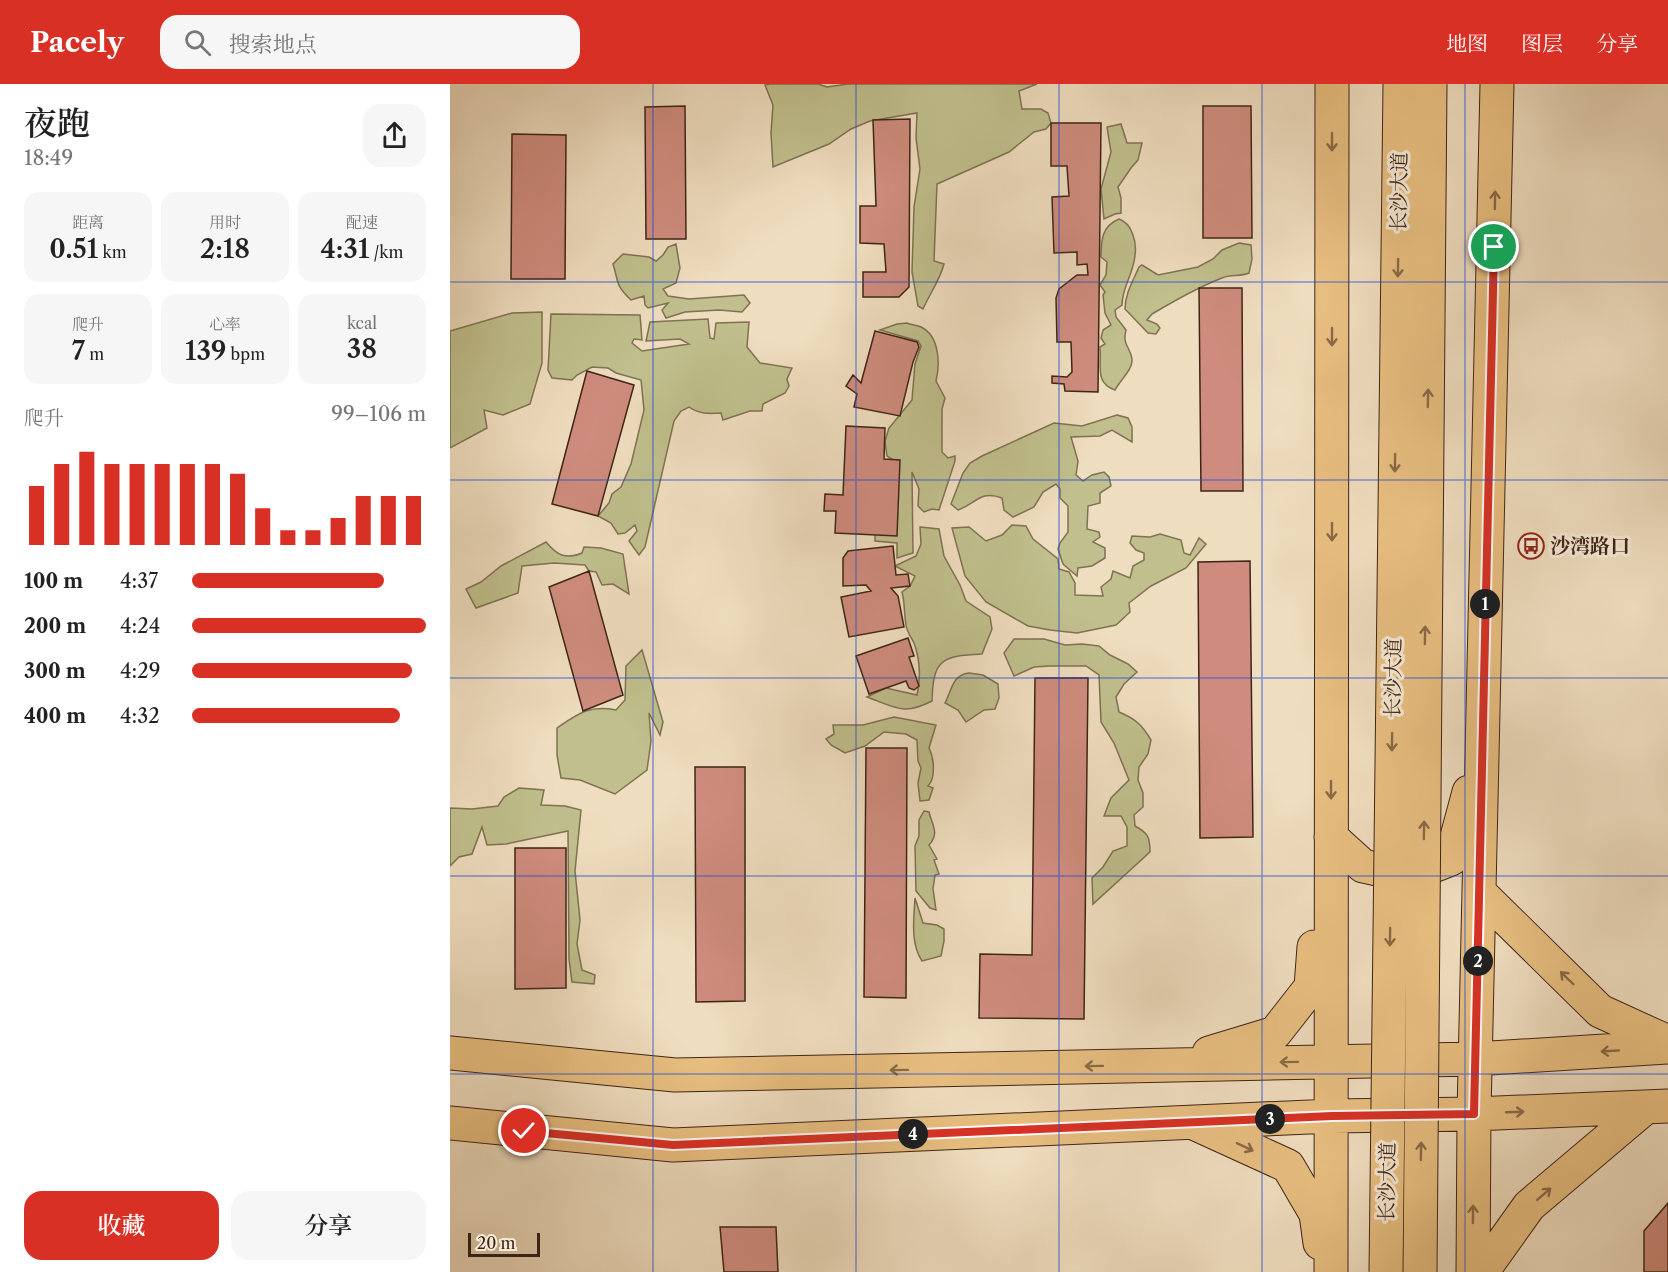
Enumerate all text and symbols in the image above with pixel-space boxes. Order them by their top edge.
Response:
search box [160,15,580,69]
text: Pacely [30,25,124,59]
icon: search [181,26,214,59]
text: 搜索地点 [229,31,317,58]
text: 地图 [1446,31,1488,56]
text: 图层 [1521,31,1563,56]
text: 分享 [1596,31,1638,56]
text: 夜跑 [24,103,90,144]
button: share [363,104,426,167]
one-way arrow [1326,132,1338,152]
text: 18:49 [24,146,73,170]
street label: 长沙大道 [1386,152,1412,232]
one-way arrow [1489,190,1500,210]
text: 距离 [72,212,104,232]
text: 用时 [209,212,241,232]
text: 配速 [346,212,378,232]
pin [1468,221,1519,272]
icon: arrive [1477,230,1510,263]
text: 0.51 [49,233,98,265]
text: 2:18 [200,233,250,265]
text: 4:31 [320,233,369,265]
text: km [98,242,127,262]
text: /km [369,242,404,262]
one-way arrow [1392,258,1403,278]
text: kcal [347,313,377,333]
text: 爬升 [72,314,104,334]
text: 心率 [209,314,241,334]
one-way arrow [1326,327,1338,347]
text: 38 [347,333,377,365]
text: 7 [72,335,85,367]
text: 139 [185,335,226,367]
text: m [85,344,104,364]
text: bpm [226,344,265,364]
one-way arrow [1422,388,1433,408]
text: 99–106 m [331,402,426,426]
text: 爬升 [24,406,64,430]
one-way arrow [1389,453,1401,473]
one-way arrow [1326,522,1338,542]
bus stop icon: 沙湾路口 [1516,531,1546,561]
place label: 沙湾路口 [1550,534,1630,558]
text: 100 m [24,569,83,593]
text: 4:37 [120,569,158,593]
pin: 1 [1470,589,1500,619]
text: 1 [1481,594,1489,614]
text: 200 m [24,614,86,638]
text: 4:24 [120,614,160,638]
one-way arrow [1420,625,1431,645]
street label: 长沙大道 [1380,638,1406,718]
text: 300 m [24,659,86,683]
text: 4:29 [120,659,160,683]
text: 400 m [24,704,86,728]
text: 4:32 [120,704,160,728]
one-way arrow [1386,732,1398,752]
one-way arrow [1325,780,1337,800]
one-way arrow [1418,820,1430,840]
one-way arrow [1384,927,1396,947]
pin: 2 [1463,946,1493,976]
text: 2 [1473,951,1483,971]
one-way arrow [1559,971,1574,986]
one-way arrow [1600,1045,1620,1056]
one-way arrow [1279,1056,1299,1068]
one-way arrow [1084,1060,1104,1072]
one-way arrow [890,1065,910,1076]
pin: 3 [1255,1104,1285,1134]
pin [498,1105,549,1156]
one-way arrow [1504,1107,1524,1118]
text: 3 [1265,1109,1275,1129]
icon: check [507,1114,540,1147]
pin: 4 [898,1119,928,1149]
text: 4 [908,1124,918,1144]
one-way arrow [1236,1141,1254,1153]
one-way arrow [1415,1141,1427,1161]
street label: 长沙大道 [1374,1142,1400,1222]
one-way arrow [1536,1187,1551,1201]
button: 收藏 [24,1191,219,1260]
button: 分享 [231,1191,426,1260]
one-way arrow [1467,1204,1479,1224]
scale bar [468,1230,540,1258]
text: 20 m [477,1233,516,1253]

